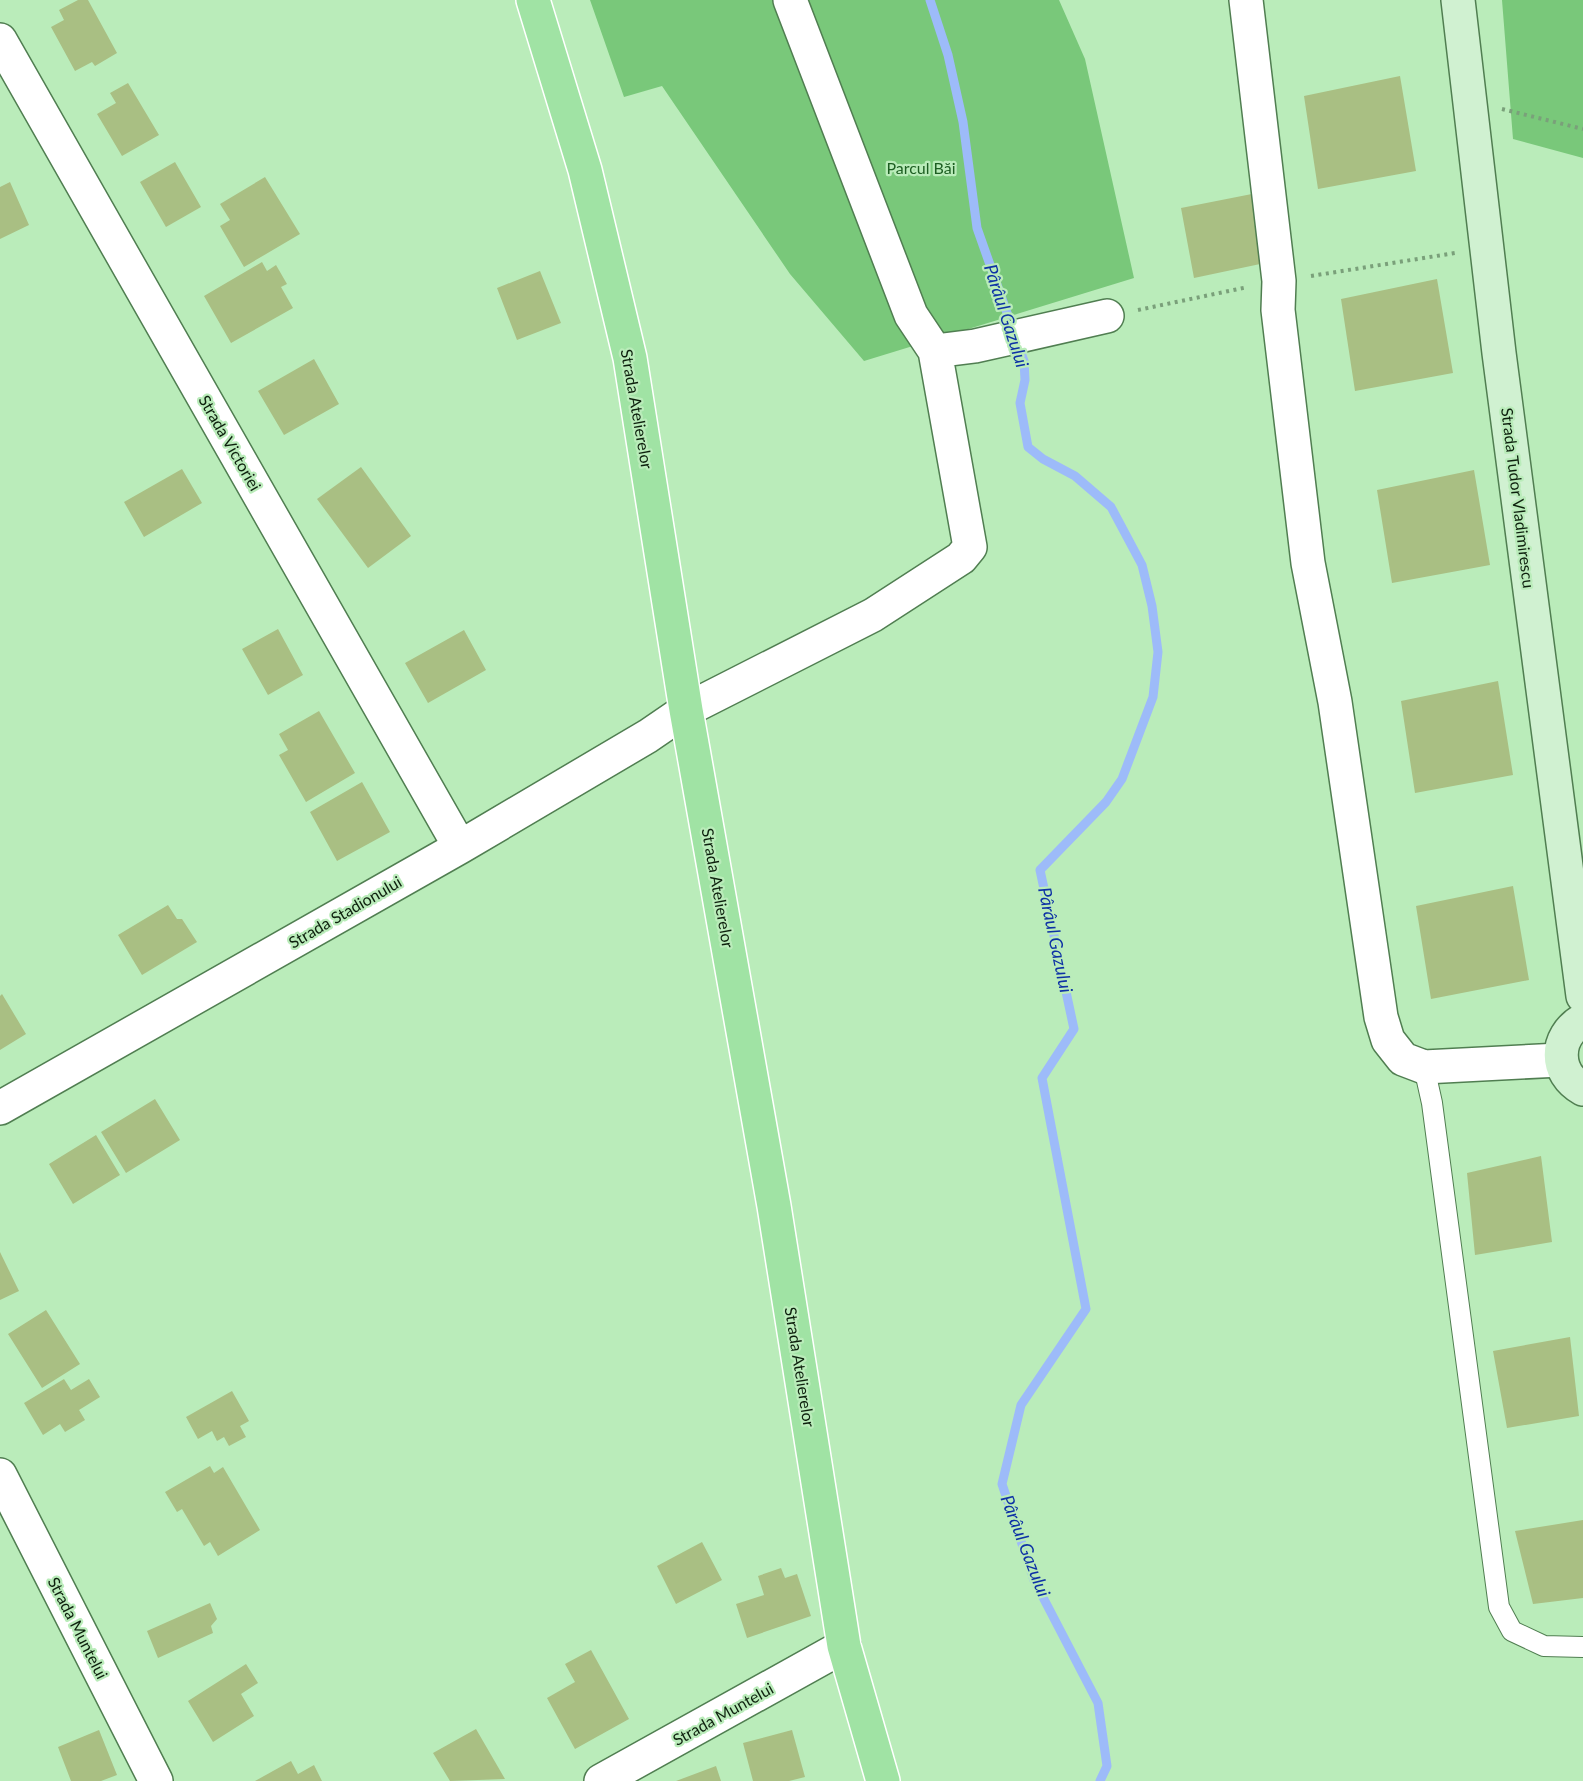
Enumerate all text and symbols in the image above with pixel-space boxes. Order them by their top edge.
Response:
park label: Parcul Băi [886,158,956,177]
water label: Pârâul Gazului [980,261,1034,370]
street label: Strada Atelierelor [618,348,657,470]
street label: Strada Victoriei [195,392,265,494]
street label: Strada Tudor Vladimirescu [1498,407,1539,589]
street label: Strada Atelierelor [699,827,738,949]
street label: Strada Stadionului [285,872,404,952]
water label: Pârâul Gazului [1034,885,1078,995]
street label: Strada Atelierelor [782,1306,819,1429]
water label: Pârâul Gazului [996,1492,1055,1600]
street label: Strada Muntelui [45,1574,112,1682]
street label: Strada Muntelui [669,1678,776,1749]

